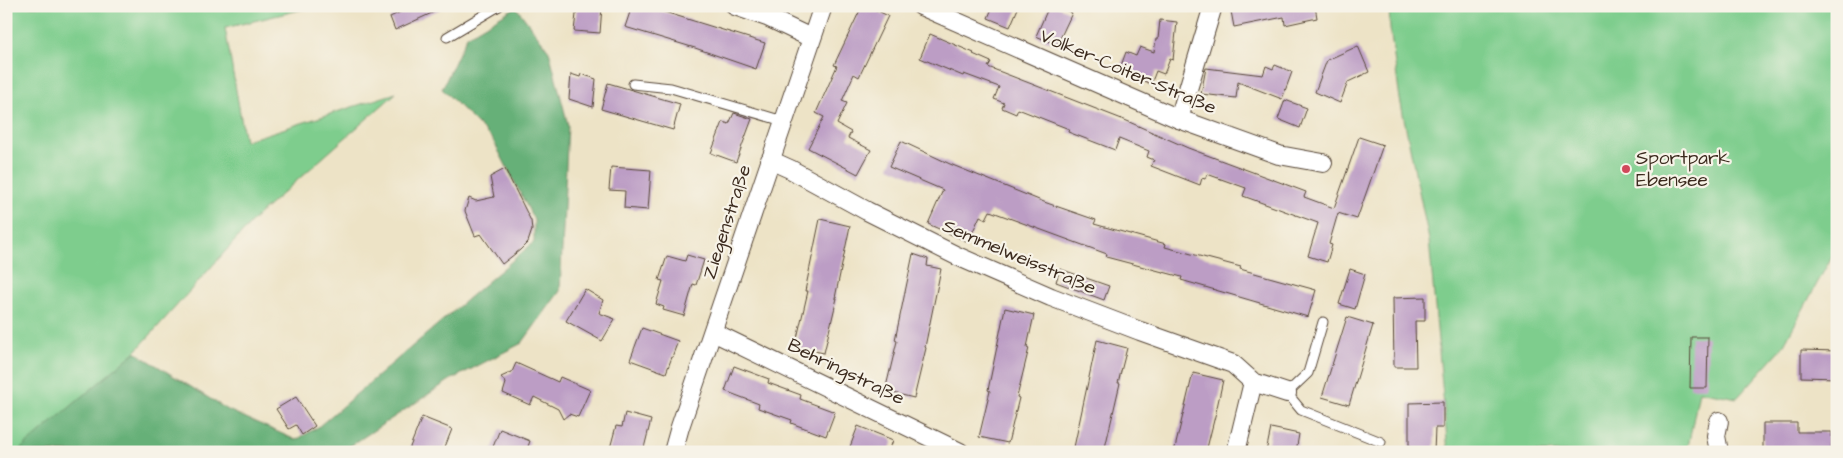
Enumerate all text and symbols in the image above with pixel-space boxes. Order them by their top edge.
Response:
street label: Volker-Coiter-Straße [1036,23,1220,121]
place label: Sportpark Ebensee [1636,145,1730,194]
street label: Ziegenstraße [696,161,759,283]
marker: Sportpark Ebensee [1620,163,1632,175]
street label: Semmelweisstraße [938,212,1100,302]
street label: Behringstraße [783,332,909,413]

